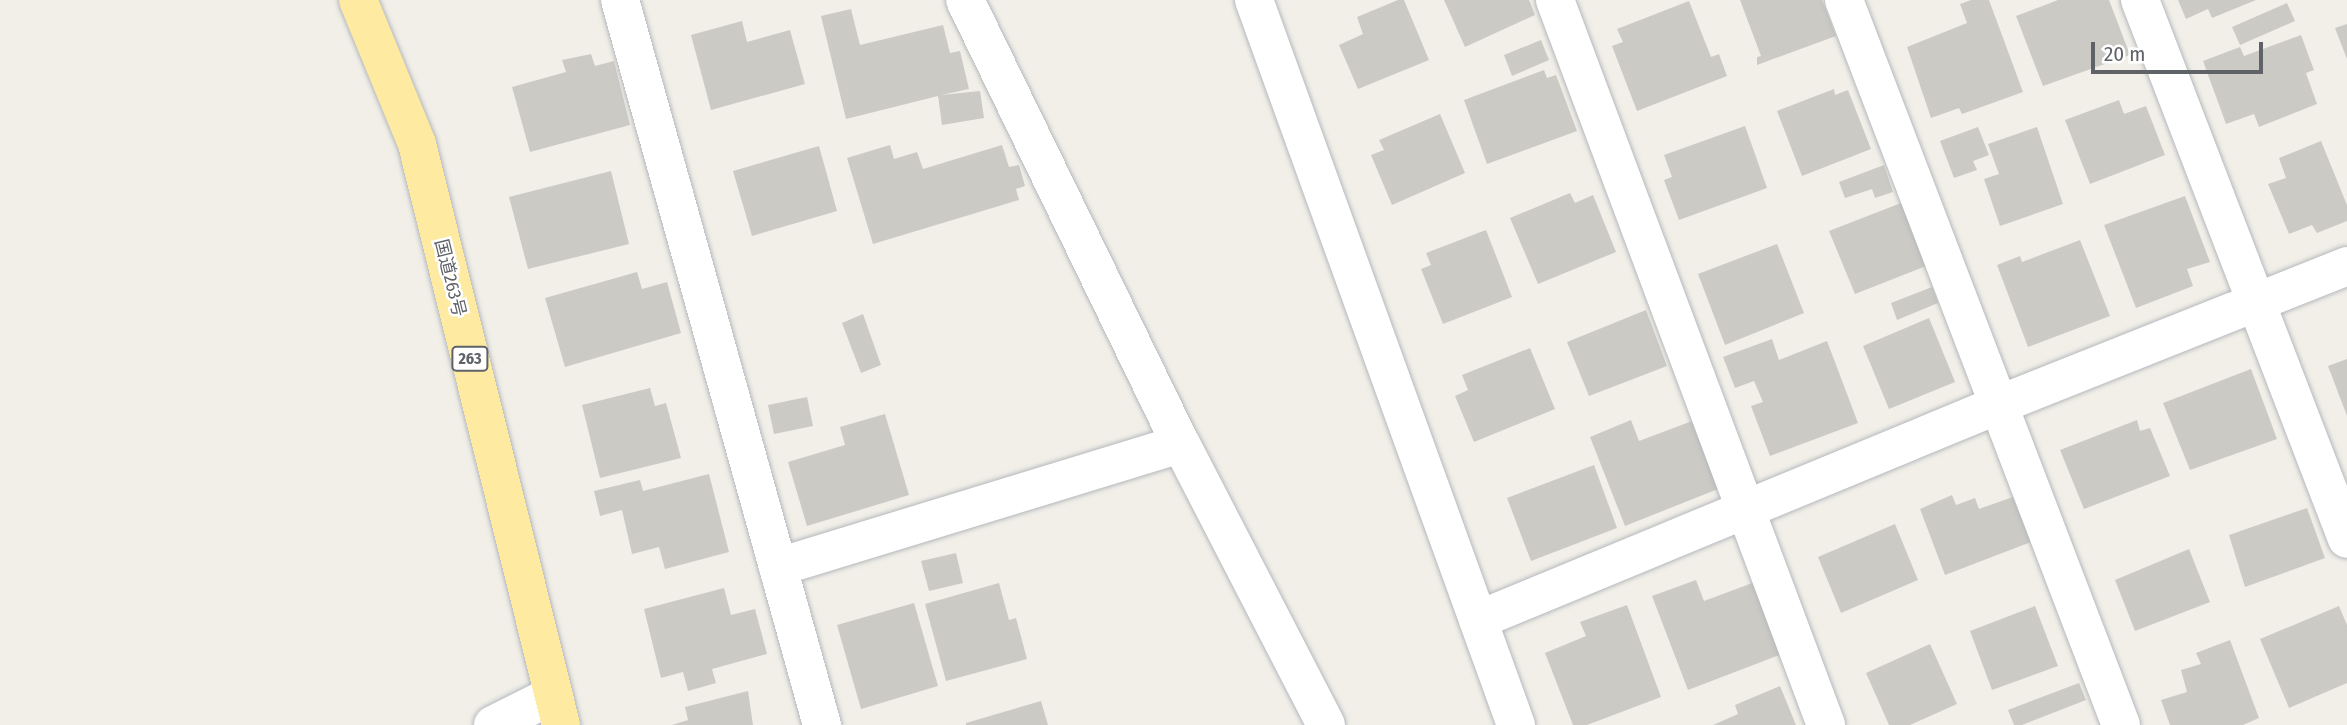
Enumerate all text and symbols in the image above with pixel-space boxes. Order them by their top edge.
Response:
scale bar [2095,28,2266,72]
text: 20 m [2104,41,2145,67]
street label: 国道263号 [430,237,470,319]
road number: 263 [451,346,489,372]

